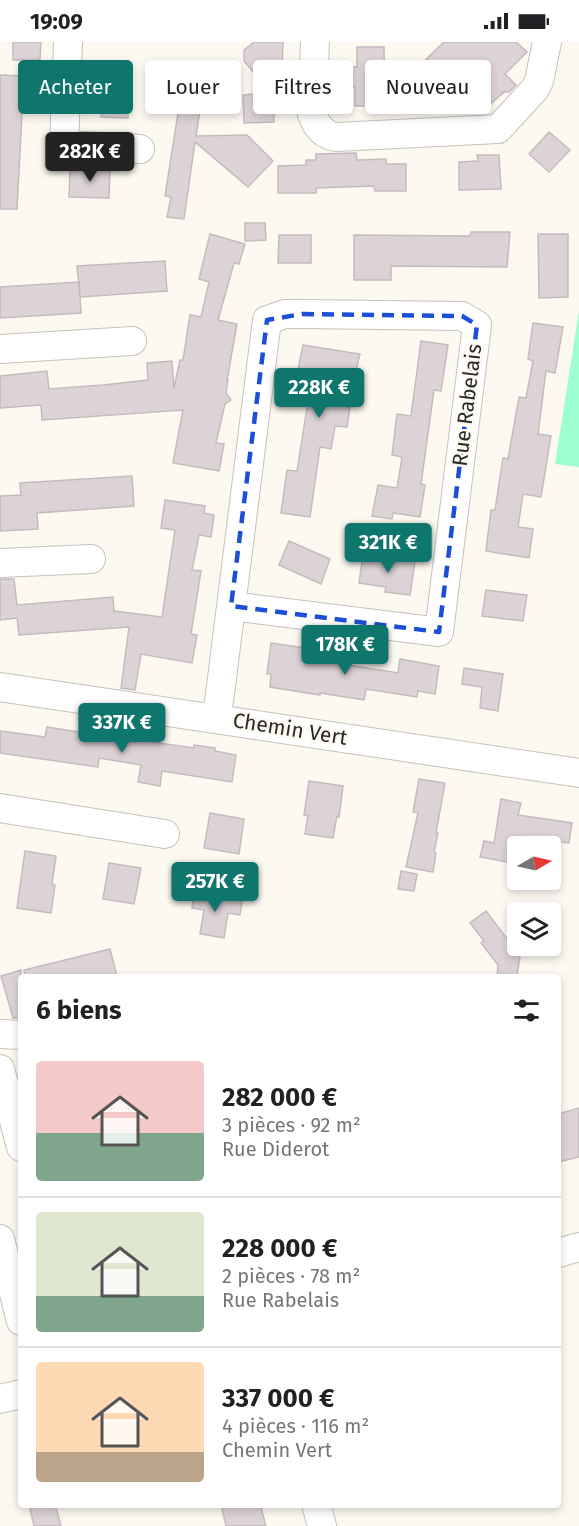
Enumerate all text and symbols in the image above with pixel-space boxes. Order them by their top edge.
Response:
text: 19:09 [30,8,83,35]
chip: Acheter [18,60,133,114]
chip: Louer [145,60,241,114]
chip: Filtres [253,60,353,114]
chip: Nouveau [365,60,491,114]
pin: 282K € [41,132,139,183]
text: 282K € [59,139,121,163]
street label: Rue Rabelais [447,342,487,468]
pin: 228K € [270,368,368,419]
text: 228K € [288,375,350,399]
pin: 321K € [339,523,437,574]
text: 321K € [359,530,417,554]
pin: 178K € [296,625,394,676]
text: 178K € [315,632,375,656]
pin: 337K € [73,703,171,754]
street label: Chemin Vert [231,707,349,751]
text: 337K € [92,710,152,734]
north arrow [507,836,561,890]
map controls [507,836,561,956]
pin: 257K € [166,862,264,913]
text: 257K € [185,869,245,893]
button: layers [507,902,561,956]
icon: filters [510,994,543,1027]
text: 6 biens [36,995,122,1026]
text: 282 000 € [222,1082,337,1113]
icon: home [84,1085,156,1157]
text: 3 pièces · 92 m² [222,1113,361,1137]
text: Rue Diderot [222,1137,329,1161]
text: 228 000 € [222,1233,337,1264]
icon: home [84,1236,156,1308]
text: 2 pièces · 78 m² [222,1264,360,1288]
text: Rue Rabelais [222,1288,339,1312]
text: 337 000 € [222,1383,334,1414]
icon: home [84,1386,156,1458]
text: 4 pièces · 116 m² [222,1414,369,1438]
text: Chemin Vert [222,1438,332,1462]

